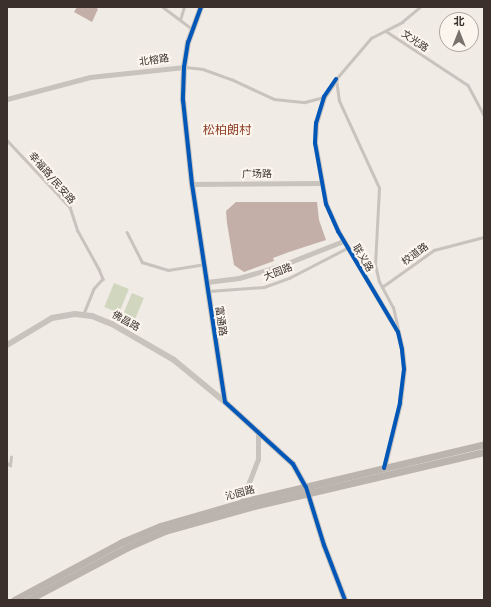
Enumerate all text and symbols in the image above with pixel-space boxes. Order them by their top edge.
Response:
north arrow [439,12,479,52]
text: 北 [454,14,465,27]
street label: 文光路 [399,28,431,54]
street label: 北榕路 [138,52,170,68]
district label: 松柏朗村 [203,123,251,137]
street label: 幸福路/民安路 [26,150,78,206]
street label: 广场路 [242,168,272,180]
street label: 校道路 [399,240,431,268]
street label: 联义路 [350,242,376,274]
street label: 大园路 [262,261,294,283]
street label: 富通路 [213,305,229,337]
street label: 佛昌路 [110,308,142,334]
street label: 沁园路 [224,483,256,503]

